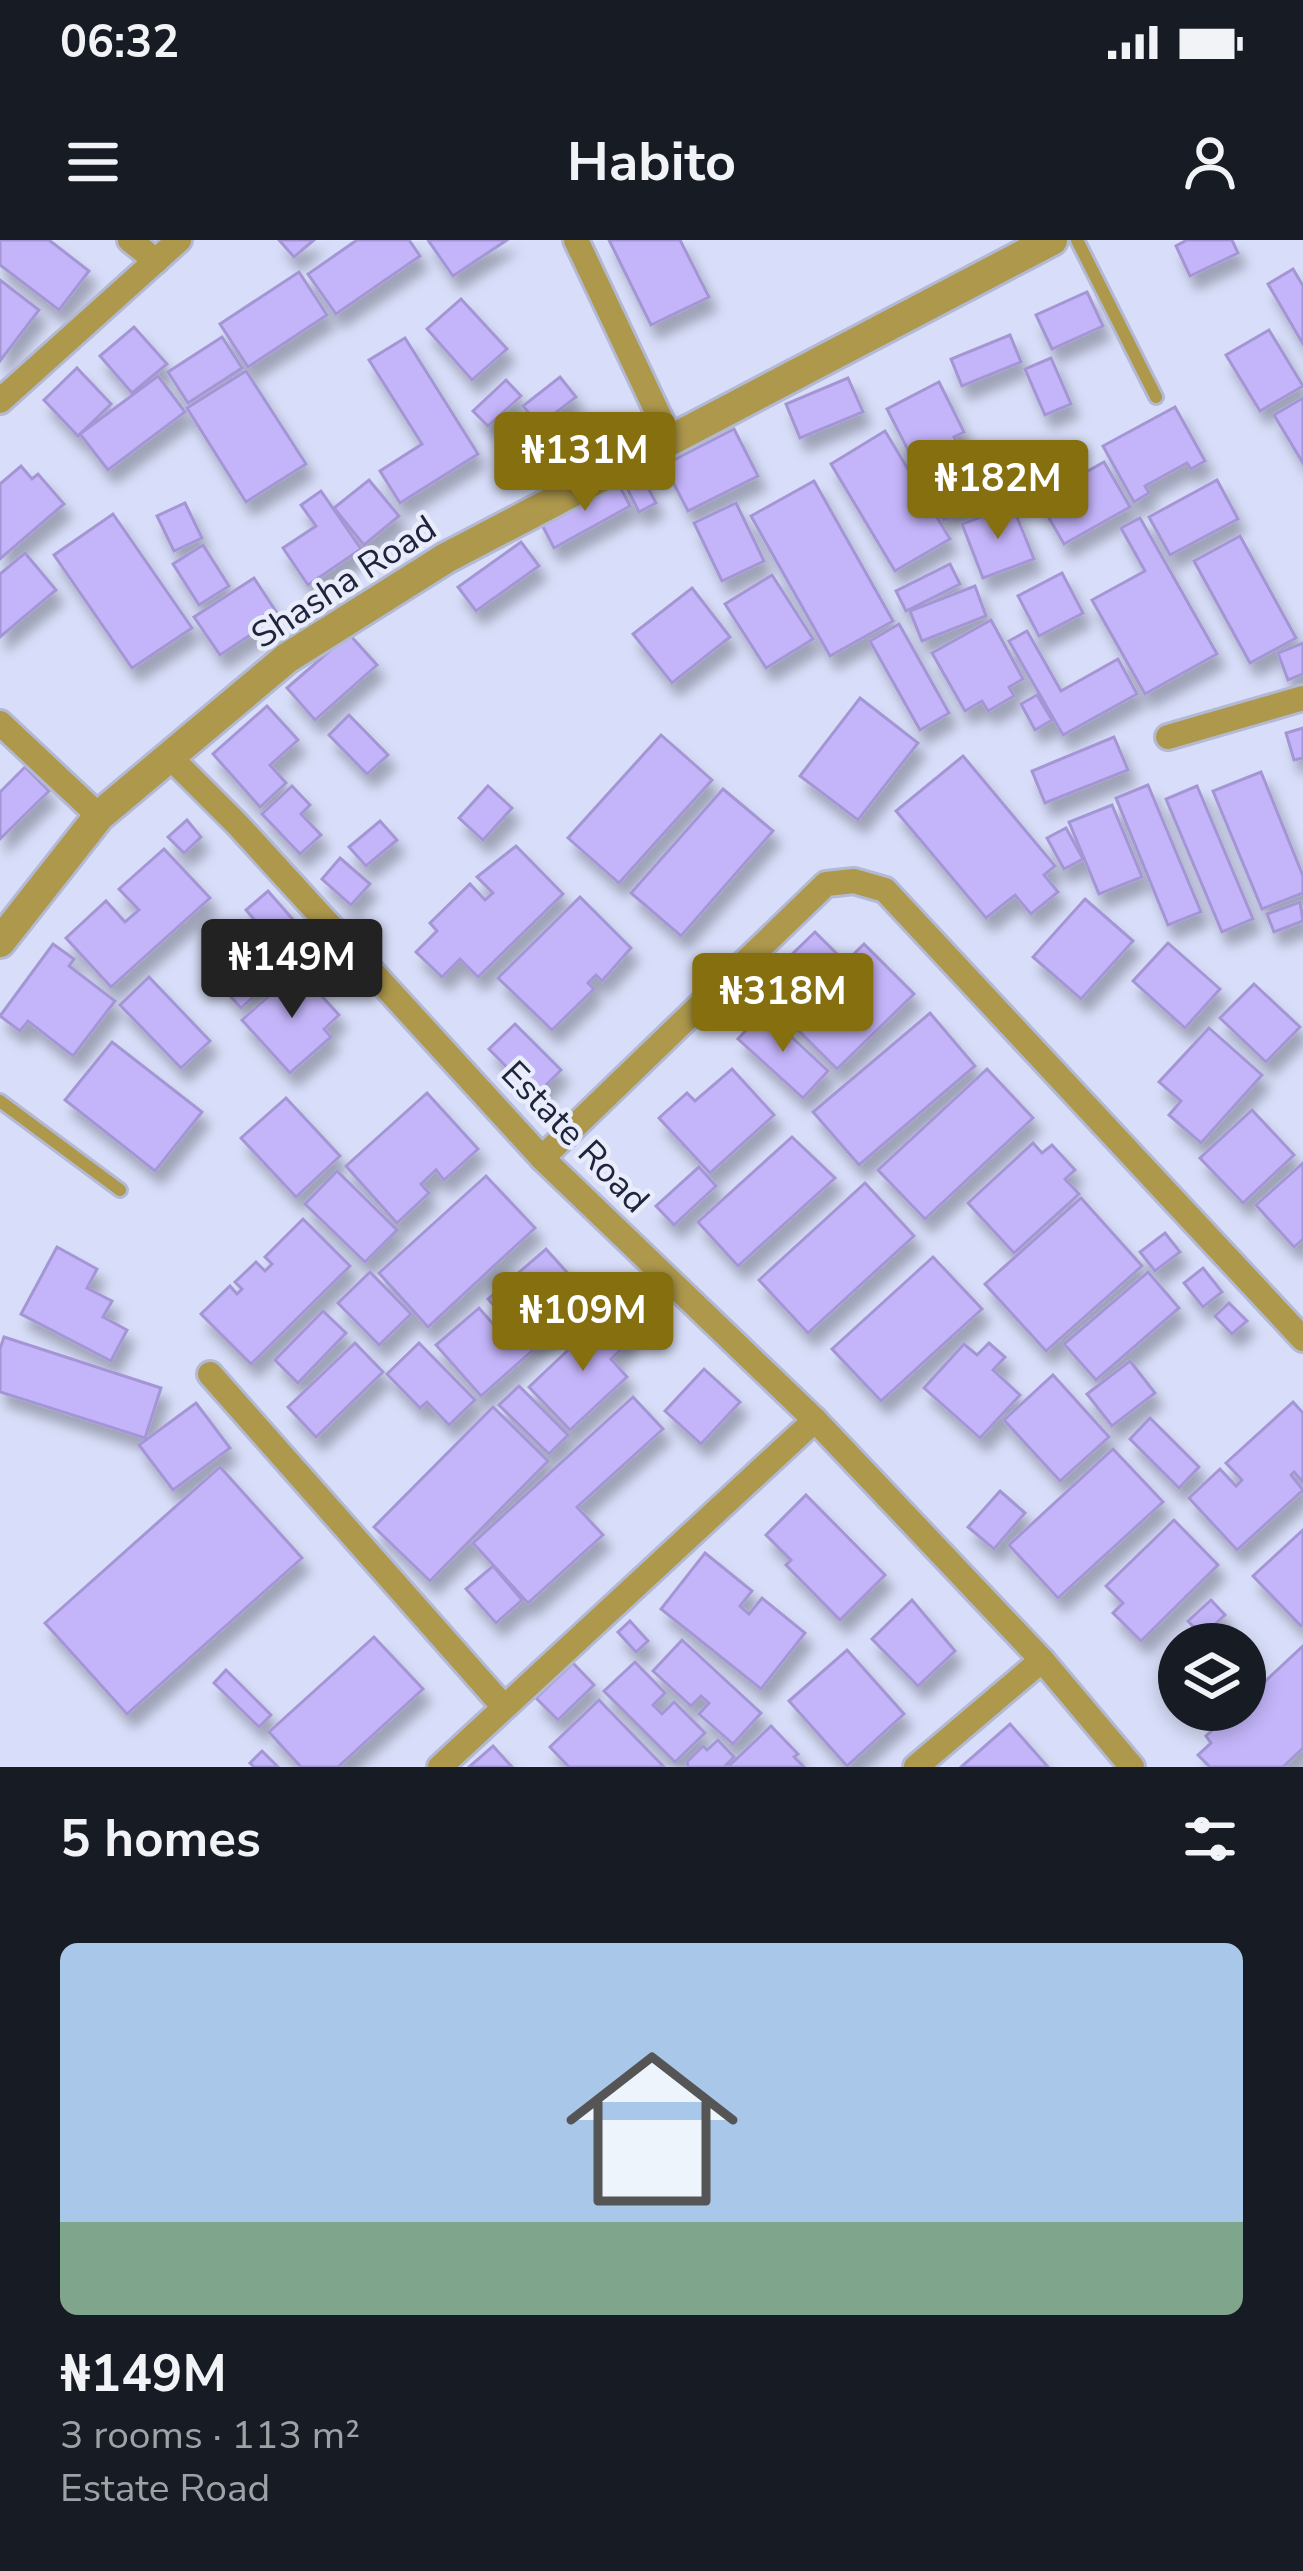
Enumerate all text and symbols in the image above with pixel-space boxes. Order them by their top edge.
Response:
text: 06:32 [60,12,179,73]
text: Habito [567,125,736,199]
icon: menu [60,129,126,195]
icon: person [1177,129,1243,195]
pin: ₦131M [501,412,669,514]
text: ₦131M [521,424,649,477]
pin: ₦182M [914,440,1082,542]
text: ₦182M [934,452,1062,505]
street label: Shasha Road [242,504,446,660]
pin: ₦149M [208,919,376,1021]
text: ₦149M [228,931,356,984]
pin: ₦318M [699,953,867,1055]
text: ₦318M [719,965,847,1018]
street label: Estate Road [490,1050,660,1224]
pin: ₦109M [499,1272,667,1374]
text: ₦109M [519,1284,647,1337]
map controls [1158,1623,1266,1731]
button: layers [1158,1623,1266,1731]
text: 5 homes [60,1804,261,1874]
icon: filters [1177,1806,1243,1872]
icon: home [544,2021,760,2237]
text: ₦149M [60,2339,227,2409]
text: 3 rooms · 113 m² [60,2409,360,2462]
text: Estate Road [60,2462,270,2515]

